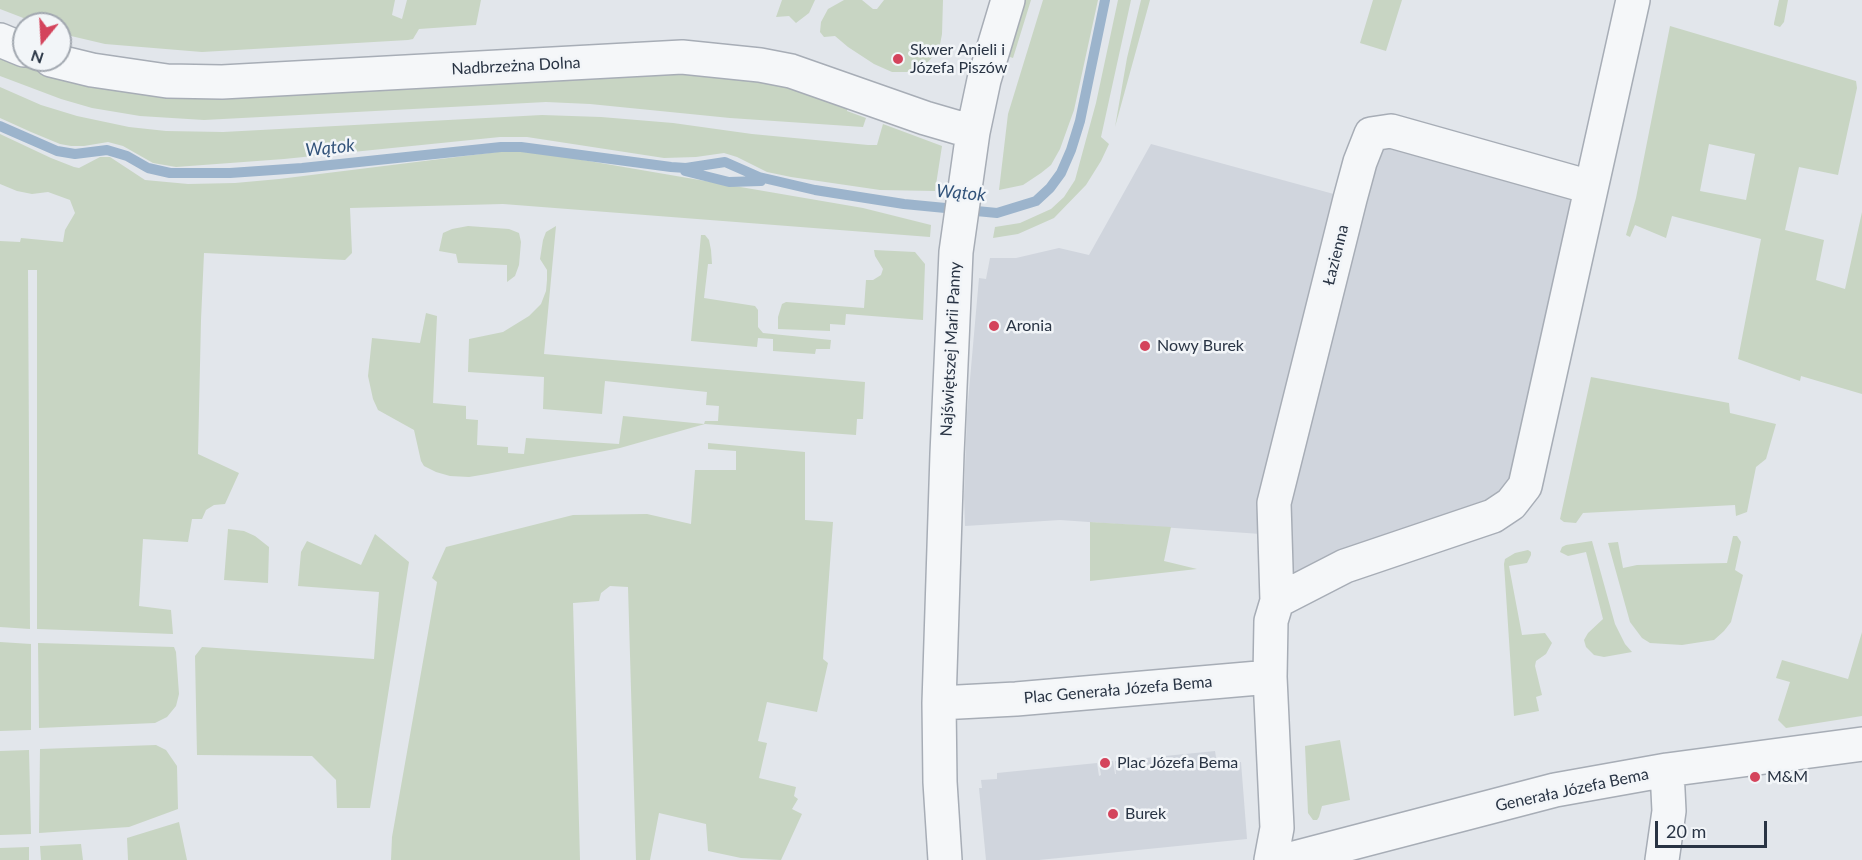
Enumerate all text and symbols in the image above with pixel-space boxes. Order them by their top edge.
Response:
north arrow [12,12,72,72]
place label: Skwer Anieli i Józefa Piszów [910,40,1007,78]
text: N [28,47,46,69]
marker: Skwer Anieli i Józefa Piszów [891,52,905,66]
street label: Nadbrzeżna Dolna [451,53,581,79]
water label: Wątok [304,135,356,161]
water label: Wątok [935,180,987,206]
street label: Łazienna [1319,223,1353,287]
street label: Najświętszej Marii Panny [937,261,965,437]
place label: Aronia [1006,316,1052,336]
marker: Aronia [987,319,1001,333]
place label: Nowy Burek [1157,336,1244,356]
marker: Nowy Burek [1138,339,1152,353]
street label: Plac Generała Józefa Bema [1023,672,1213,708]
place label: Plac Józefa Bema [1117,753,1238,773]
marker: Plac Józefa Bema [1098,756,1112,770]
street label: Generała Józefa Bema [1494,764,1650,816]
place label: M&M [1767,767,1808,787]
marker: M&M [1748,770,1762,784]
place label: Burek [1125,804,1166,824]
marker: Burek [1106,807,1120,821]
scale bar [1658,809,1770,847]
text: 20 m [1666,820,1706,842]

